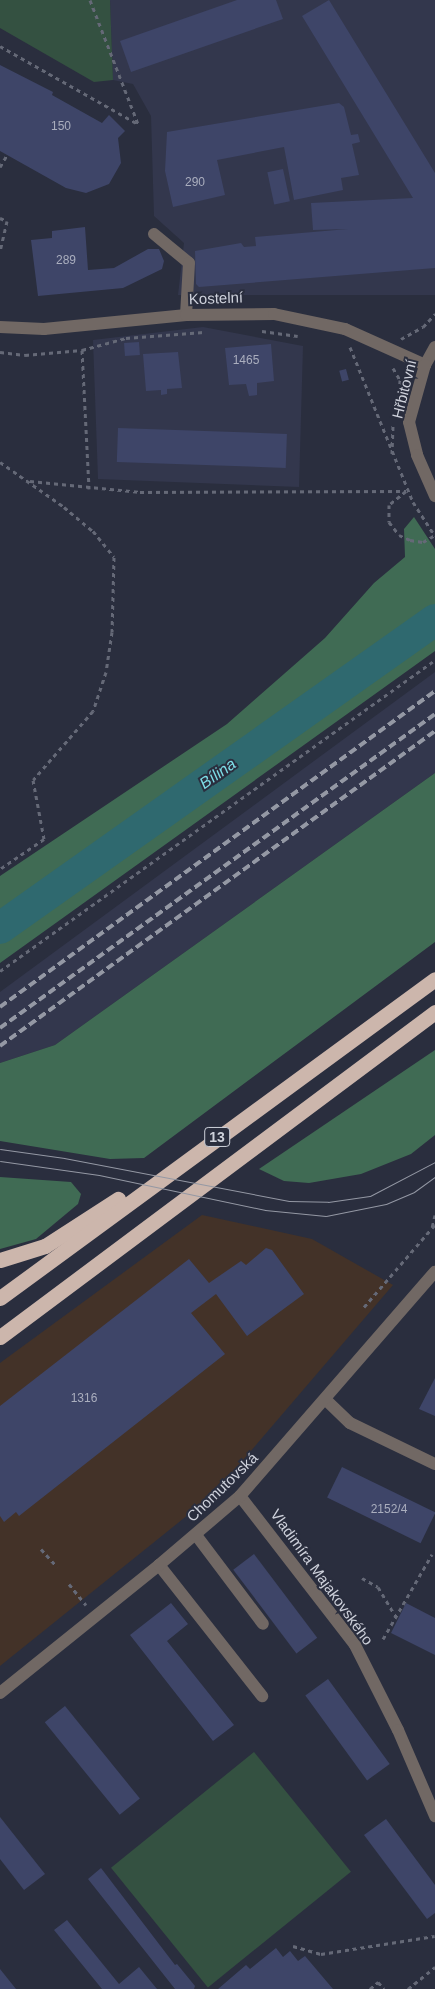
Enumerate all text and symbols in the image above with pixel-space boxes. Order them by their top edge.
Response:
house number: 150 [51,120,71,134]
house number: 290 [185,176,205,190]
house number: 289 [56,254,76,268]
street label: Kostelní [189,288,243,308]
house number: 1465 [233,354,259,368]
street label: Hřbitovní [388,358,420,420]
water label: Bílina [196,755,240,793]
road number: 13 [203,1126,231,1148]
house number: 1316 [71,1392,97,1406]
street label: Chomutovská [183,1449,261,1525]
house number: 2152/4 [371,1503,407,1517]
street label: Vladimíra Majakovského [267,1506,377,1648]

